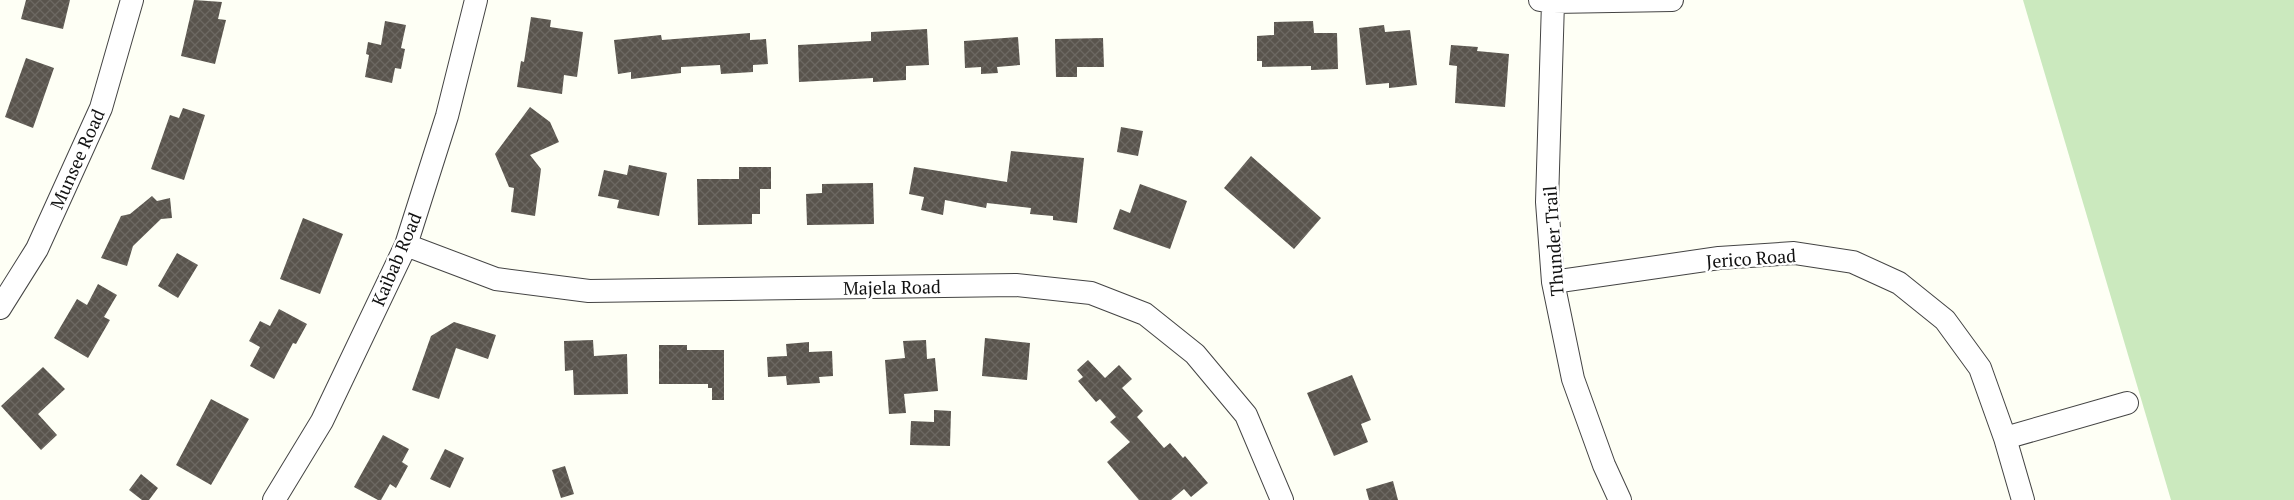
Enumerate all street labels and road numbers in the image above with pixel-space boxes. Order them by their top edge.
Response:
street label: Munsee Road [44,105,110,213]
street label: Thunder Trail [1537,185,1569,297]
street label: Kaibab Road [366,209,426,309]
street label: Jerico Road [1705,243,1797,273]
street label: Majela Road [843,274,941,300]

